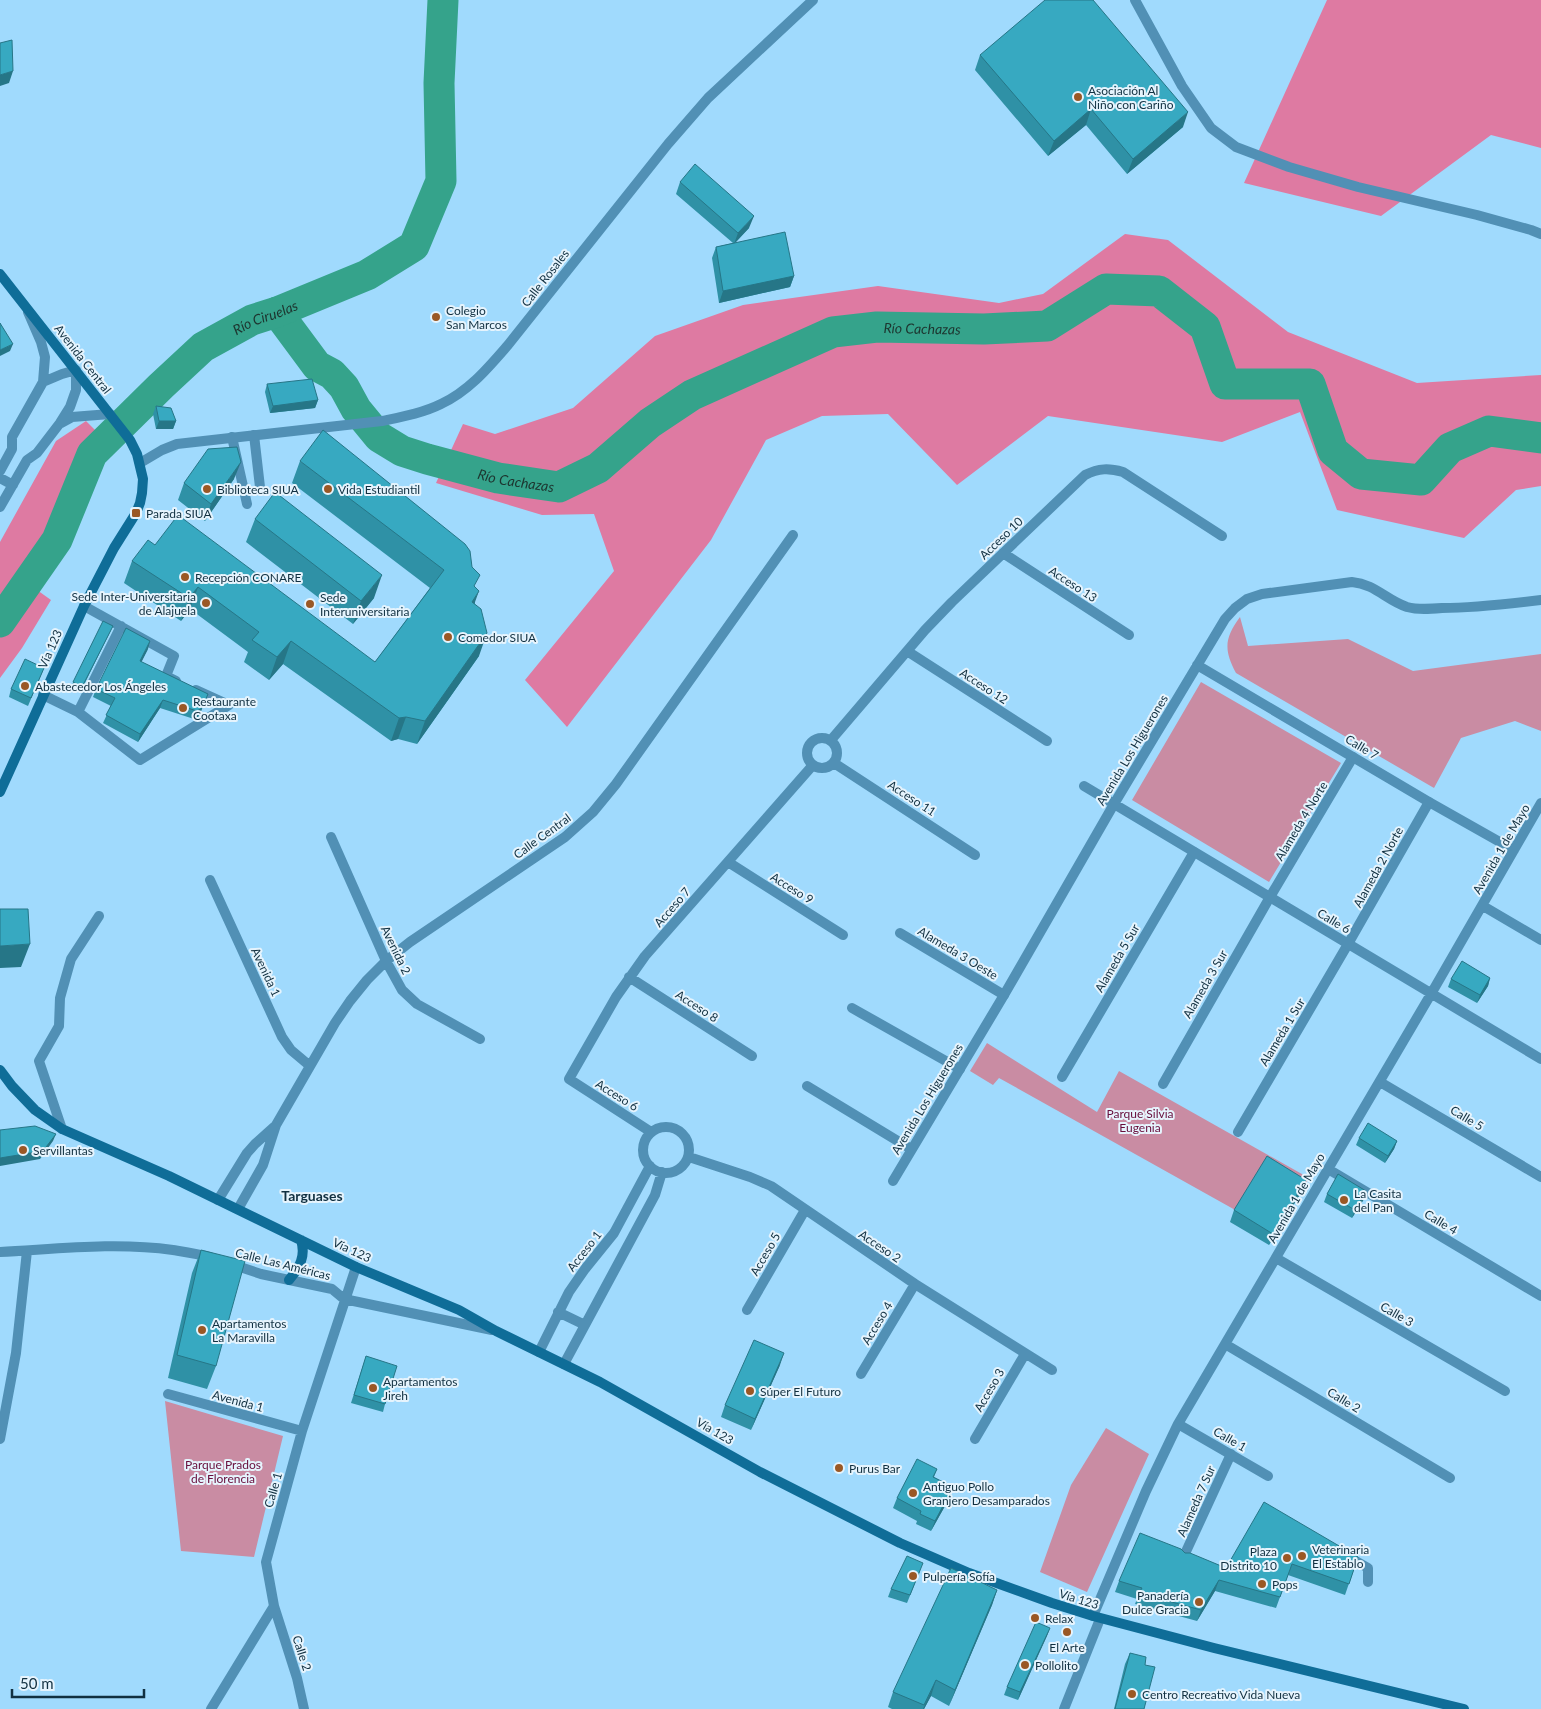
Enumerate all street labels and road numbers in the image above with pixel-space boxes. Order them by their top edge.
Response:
street label: Calle Rosales [518,246,572,310]
street label: Avenida Central [51,321,115,397]
street label: Acceso 10 [976,514,1026,562]
street label: Acceso 13 [1046,563,1100,605]
street label: Vía 123 [35,627,65,671]
street label: Acceso 12 [957,665,1011,707]
street label: Avenida Los Higuerones [1093,692,1171,808]
street label: Calle 7 [1343,731,1381,763]
street label: Acceso 11 [885,777,939,819]
street label: Alameda 4 Norte [1271,779,1331,863]
street label: Avenida 1 de Mayo [1469,801,1533,897]
street label: Calle Central [510,810,574,862]
street label: Alameda 2 Norte [1350,824,1406,910]
street label: Acceso 9 [768,869,816,907]
street label: Acceso 7 [651,884,693,930]
street label: Calle 6 [1315,905,1353,937]
street label: Alameda 5 Sur [1091,921,1143,995]
street label: Avenida 2 [378,923,414,977]
street label: Alameda 3 Oeste [915,923,1001,983]
street label: Avenida 1 [248,945,284,999]
street label: Alameda 3 Sur [1179,947,1231,1021]
street label: Acceso 8 [673,987,721,1025]
street label: Alameda 1 Sur [1256,995,1308,1069]
street label: Avenida Los Higuerones [888,1041,966,1157]
street label: Acceso 6 [593,1076,641,1114]
street label: Calle 5 [1448,1102,1486,1134]
street label: Avenida 1 de Mayo [1264,1150,1328,1246]
street label: Calle 4 [1422,1206,1460,1238]
street label: Acceso 2 [856,1226,904,1266]
street label: Acceso 1 [563,1228,605,1274]
street label: Acceso 5 [747,1230,783,1278]
street label: Vía 123 [330,1235,374,1265]
street label: Calle Las Américas [234,1245,332,1283]
street label: Acceso 4 [858,1299,896,1347]
street label: Calle 3 [1378,1299,1416,1330]
street label: Acceso 3 [971,1366,1007,1414]
street label: Calle 2 [1325,1384,1363,1416]
street label: Avenida 1 [211,1387,265,1415]
street label: Vía 123 [694,1414,736,1448]
street label: Calle 1 [1211,1424,1249,1455]
street label: Alameda 7 Sur [1174,1463,1219,1539]
street label: Calle 1 [261,1471,285,1509]
street label: Vía 123 [1057,1586,1101,1612]
street label: Calle 2 [289,1634,315,1672]

